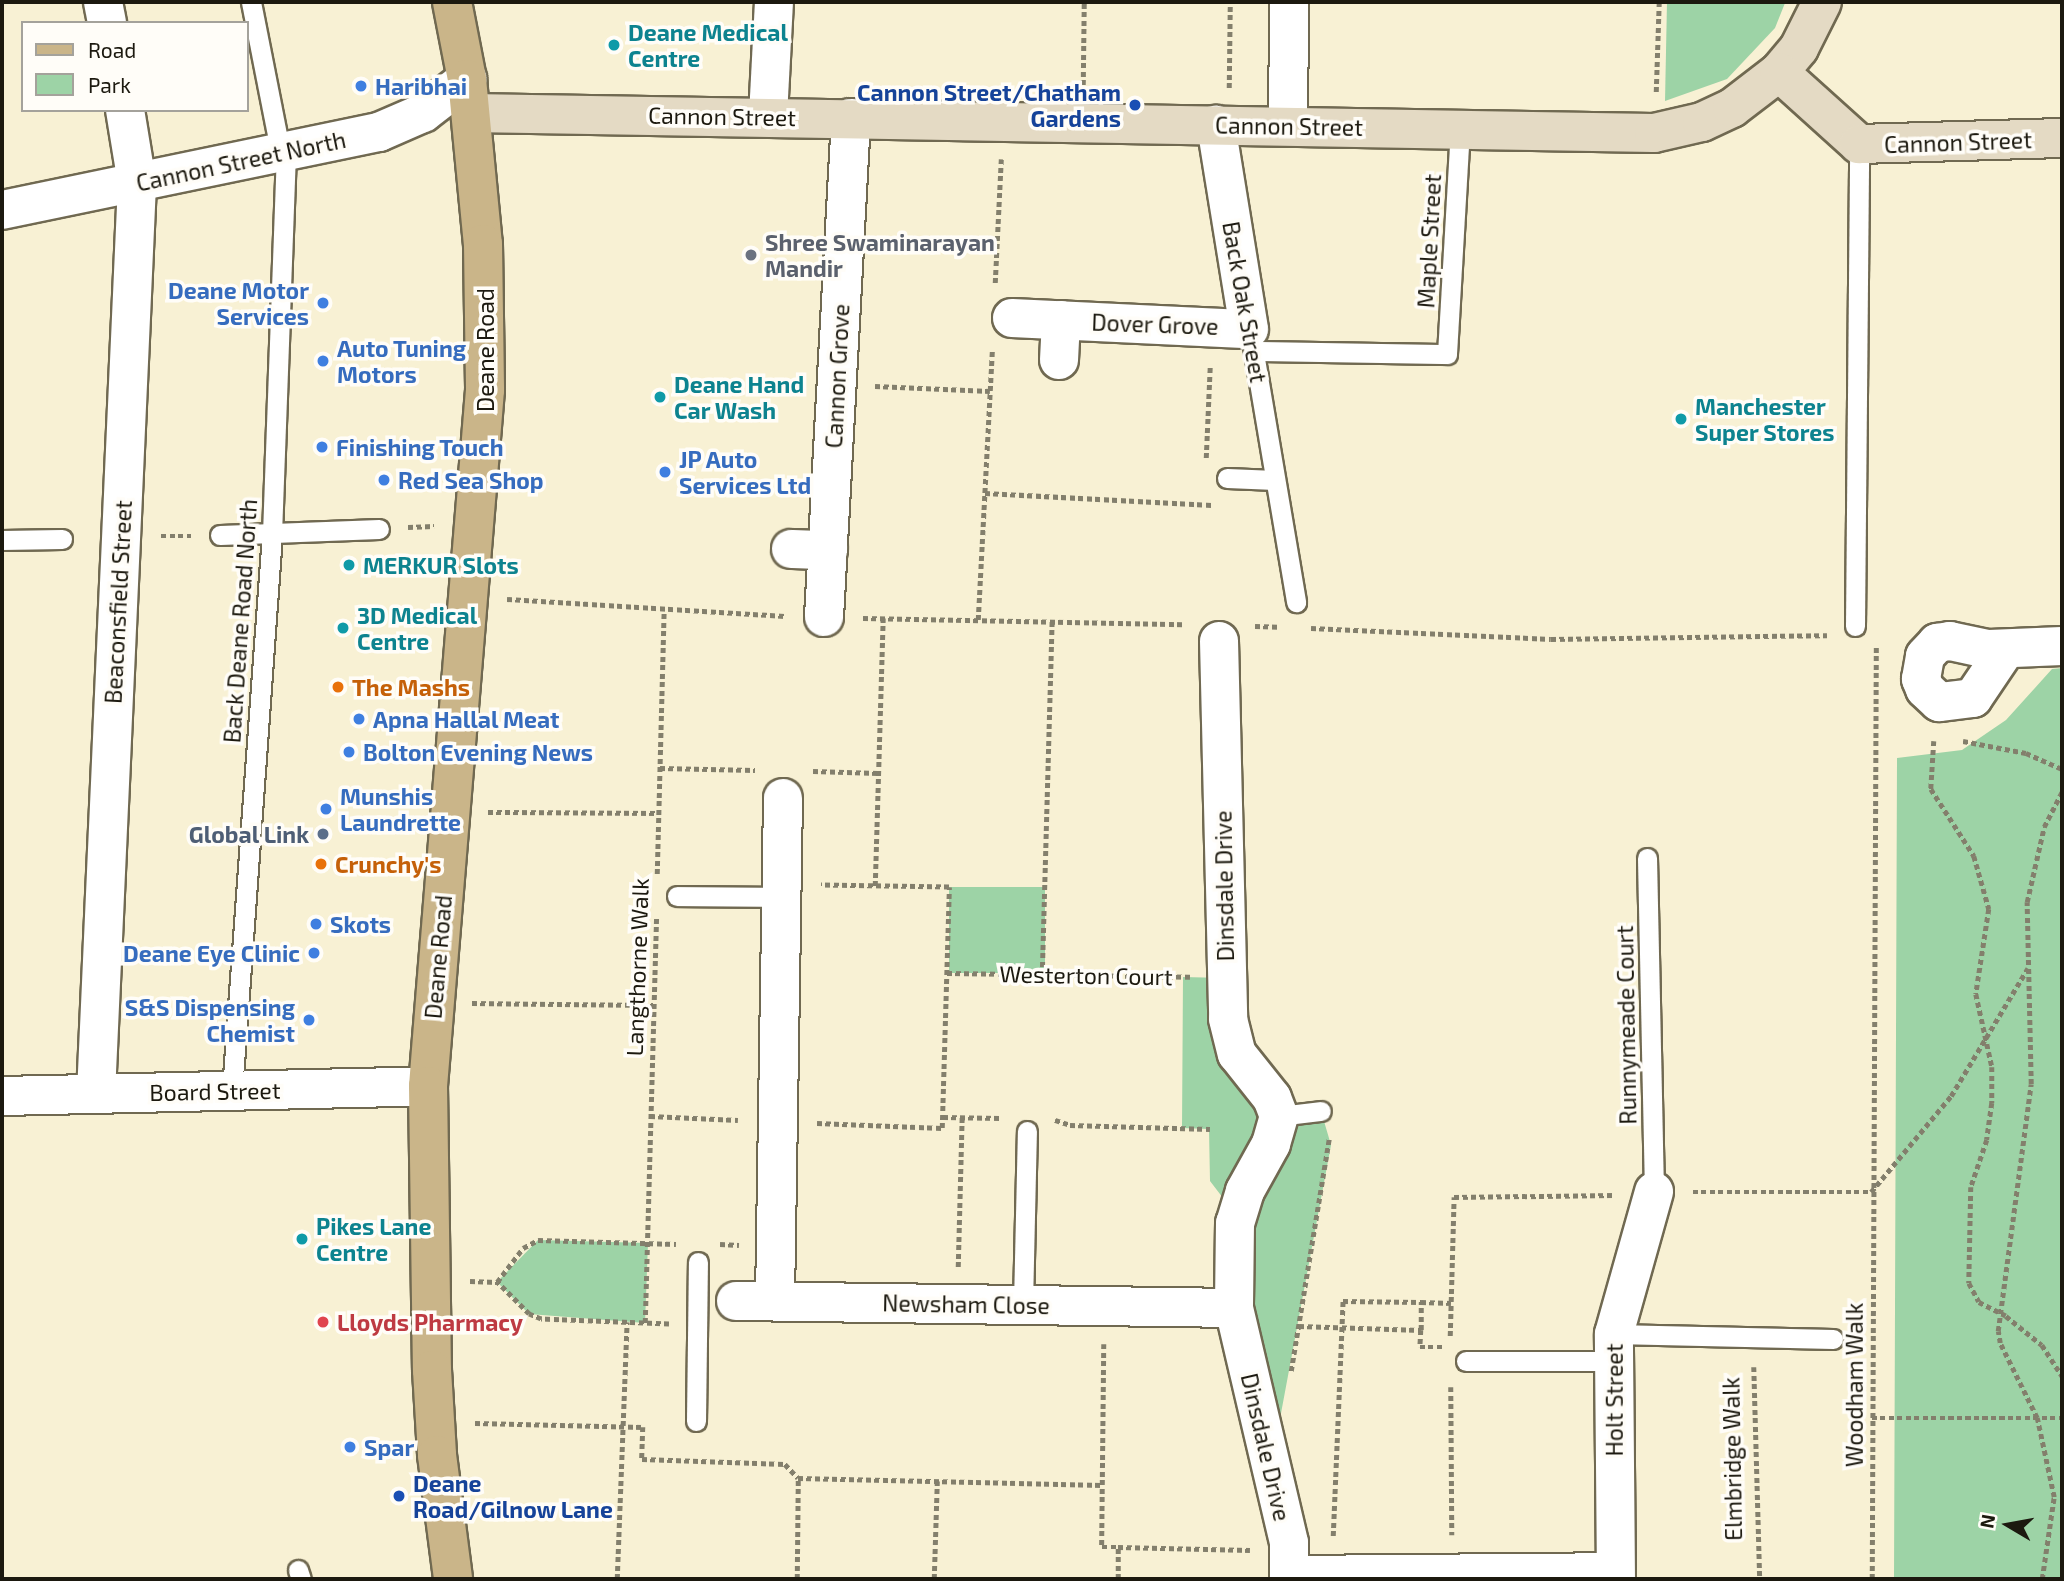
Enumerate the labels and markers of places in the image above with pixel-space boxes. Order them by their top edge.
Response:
place label: Deane Medical Centre [628,18,788,72]
marker: Deane Medical Centre [606,37,622,53]
place label: Haribhai [375,72,467,100]
marker: Haribhai [353,78,369,94]
place label: Cannon Street/Chatham Gardens [857,78,1121,132]
marker: Cannon Street/Chatham Gardens [1127,97,1143,113]
place label: Shree Swaminarayan Mandir [765,228,995,282]
marker: Shree Swaminarayan Mandir [743,247,759,263]
place label: Deane Motor Services [168,276,309,330]
marker: Deane Motor Services [315,295,331,311]
place label: Auto Tuning Motors [337,334,467,388]
marker: Auto Tuning Motors [315,353,331,369]
place label: Deane Hand Car Wash [674,370,804,424]
marker: Deane Hand Car Wash [652,389,668,405]
place label: Manchester Super Stores [1695,392,1835,446]
marker: Manchester Super Stores [1673,411,1689,427]
place label: Finishing Touch [336,433,504,461]
marker: Finishing Touch [314,439,330,455]
place label: JP Auto Services Ltd [679,445,811,499]
marker: JP Auto Services Ltd [657,464,673,480]
place label: Red Sea Shop [398,466,544,494]
marker: Red Sea Shop [376,472,392,488]
place label: MERKUR Slots [363,551,519,579]
marker: MERKUR Slots [341,557,357,573]
place label: 3D Medical Centre [357,601,477,655]
marker: 3D Medical Centre [335,620,351,636]
place label: The Mashs [352,673,470,701]
marker: The Mashs [330,679,346,695]
place label: Apna Hallal Meat [373,705,560,733]
marker: Apna Hallal Meat [351,711,367,727]
place label: Bolton Evening News [363,738,593,766]
marker: Bolton Evening News [341,744,357,760]
place label: Munshis Laundrette [340,782,461,836]
marker: Munshis Laundrette [318,801,334,817]
place label: Global Link [188,820,309,848]
marker: Global Link [315,826,331,842]
place label: Crunchy's [335,850,441,878]
marker: Crunchy's [313,856,329,872]
place label: Skots [330,910,391,938]
marker: Skots [308,916,324,932]
place label: Deane Eye Clinic [123,939,300,967]
marker: Deane Eye Clinic [306,945,322,961]
place label: S&S Dispensing Chemist [125,993,295,1047]
marker: S&S Dispensing Chemist [301,1012,317,1028]
place label: Pikes Lane Centre [316,1212,431,1266]
marker: Pikes Lane Centre [294,1231,310,1247]
place label: Lloyds Pharmacy [337,1308,523,1336]
marker: Lloyds Pharmacy [315,1314,331,1330]
place label: Spar [364,1433,414,1461]
marker: Spar [342,1439,358,1455]
place label: Deane Road/Gilnow Lane [413,1469,613,1523]
marker: Deane Road/Gilnow Lane [391,1488,407,1504]

